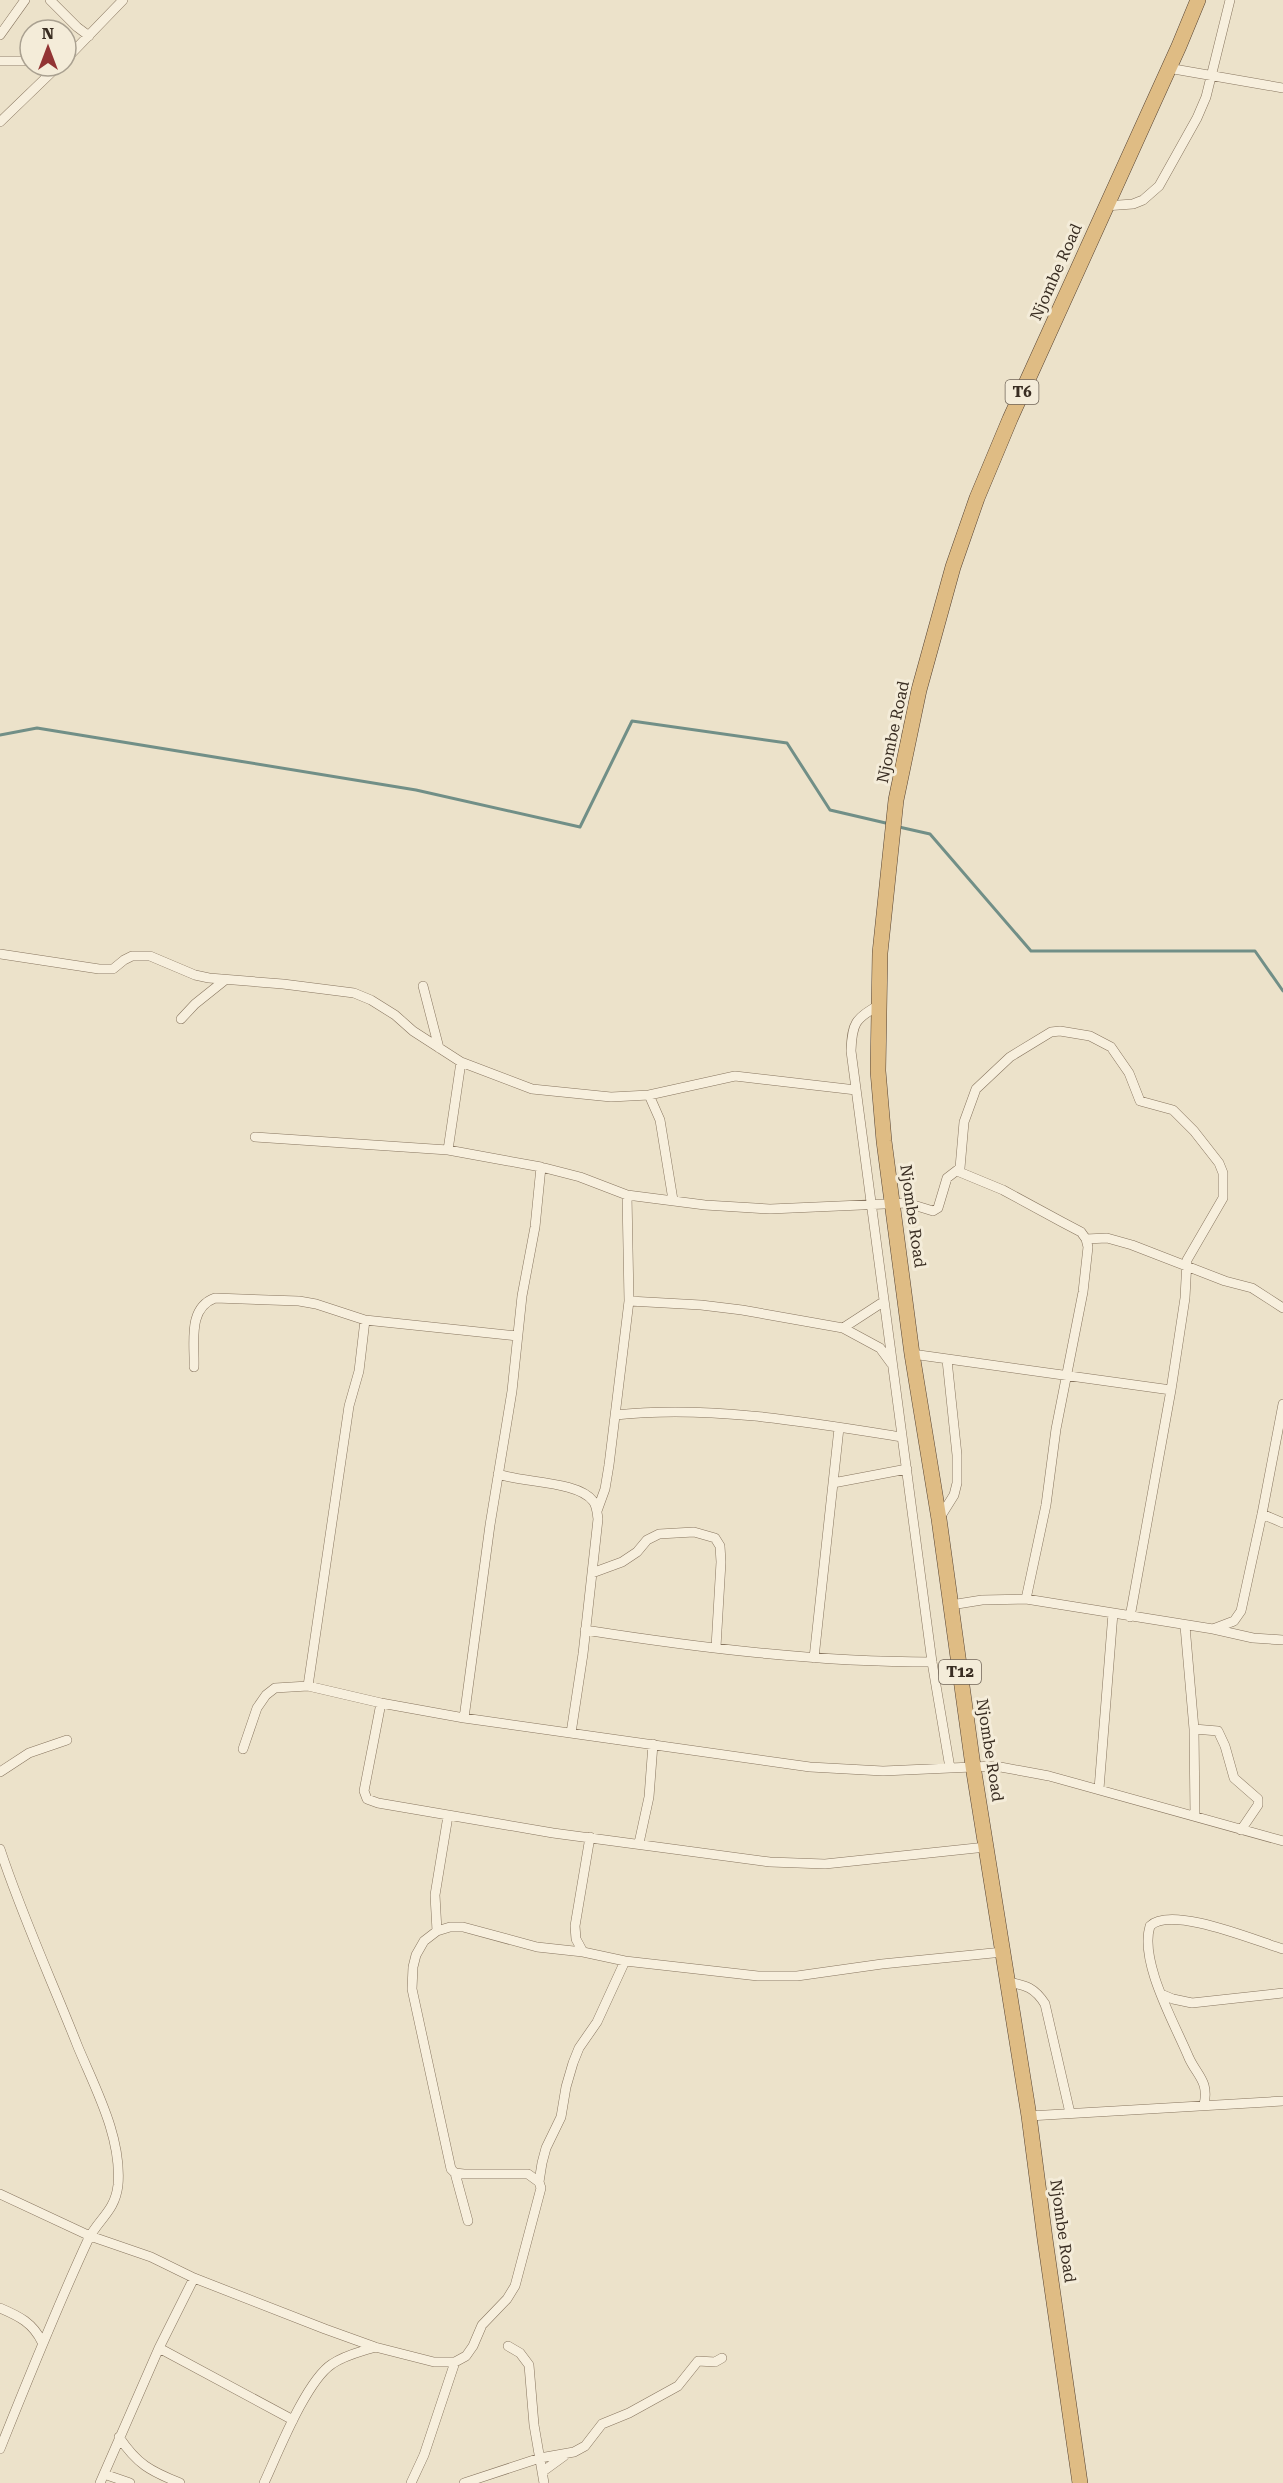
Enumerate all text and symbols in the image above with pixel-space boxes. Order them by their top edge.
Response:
north arrow [18,18,78,78]
text: N [42,24,54,43]
street label: Njombe Road [1026,221,1086,323]
road number: T6 [1006,380,1038,404]
street label: Njombe Road [873,679,913,785]
street label: Njombe Road [896,1163,930,1269]
road number: T12 [939,1660,981,1684]
street label: Njombe Road [972,1697,1008,1803]
street label: Njombe Road [1046,2178,1080,2284]

